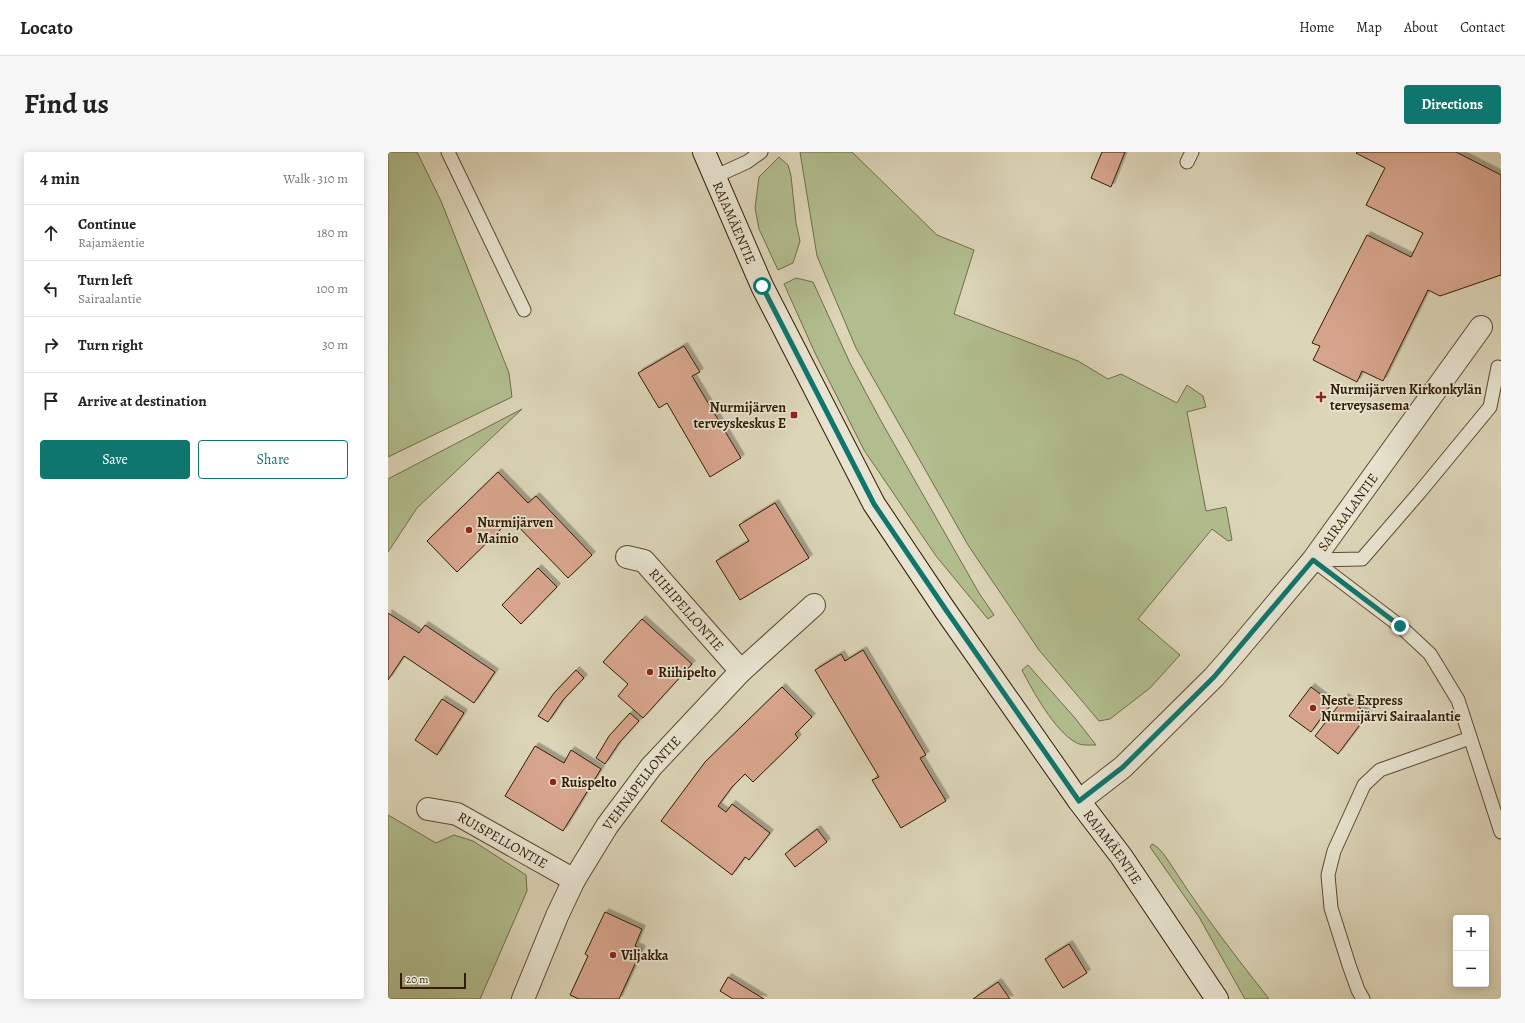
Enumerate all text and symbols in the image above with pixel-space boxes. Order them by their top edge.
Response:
text: Locato [20,15,73,41]
text: Home [1299,18,1334,37]
text: Map [1356,18,1382,37]
text: About [1404,18,1438,37]
text: Contact [1460,18,1505,37]
text: Find us [24,85,109,123]
button: Directions [1404,85,1501,124]
text: 4 min [40,167,80,190]
text: Walk · 310 m [283,170,348,187]
street label: RAJAMÄENTIE [708,179,760,267]
text: Continue [78,214,136,234]
icon: ahead [40,222,62,244]
text: 180 m [317,224,348,241]
text: Rajamäentie [78,234,145,251]
text: Turn left [78,270,133,290]
route start [753,277,771,295]
icon: left [40,278,62,300]
text: 100 m [316,280,348,297]
text: Sairaalantie [78,290,141,307]
icon: right [40,334,62,356]
text: Turn right [78,335,143,355]
text: 30 m [322,336,348,353]
place label: Nurmijärven Kirkonkylän terveysasema [1330,380,1482,415]
icon: arrive [40,390,62,412]
text: Arrive at destination [78,391,207,411]
marker: Nurmijärven Kirkonkylän terveysasema [1315,391,1327,403]
place label: Nurmijärven terveyskeskus E [693,398,786,433]
marker: Nurmijärven terveyskeskus E [789,410,799,420]
button: Save [40,440,190,479]
button: Share [198,440,348,479]
street label: SAIRAALANTIE [1313,469,1383,555]
place label: Nurmijärven Mainio [477,513,554,548]
marker: Nurmijärven Mainio [464,525,474,535]
street label: RIIHIPELLONTIE [645,564,728,655]
route end [1391,617,1409,635]
place label: Riihipelto [658,663,716,682]
marker: Riihipelto [645,667,655,677]
place label: Neste Express Nurmijärvi Sairaalantie [1321,691,1461,726]
marker: Neste Express Nurmijärvi Sairaalantie [1308,703,1318,713]
street label: VEHNÄPELLONTIE [598,732,685,835]
place label: Ruispelto [561,773,617,792]
marker: Ruispelto [548,777,558,787]
street label: RAJAMÄENTIE [1079,806,1146,888]
street label: RUISPELLONTIE [454,807,551,873]
map controls [1453,915,1489,987]
button: + [1453,915,1489,951]
place label: Viljakka [620,946,669,965]
marker: Viljakka [608,950,618,960]
button: − [1453,951,1489,987]
scale bar [400,971,466,990]
text: 20 m [406,972,428,987]

